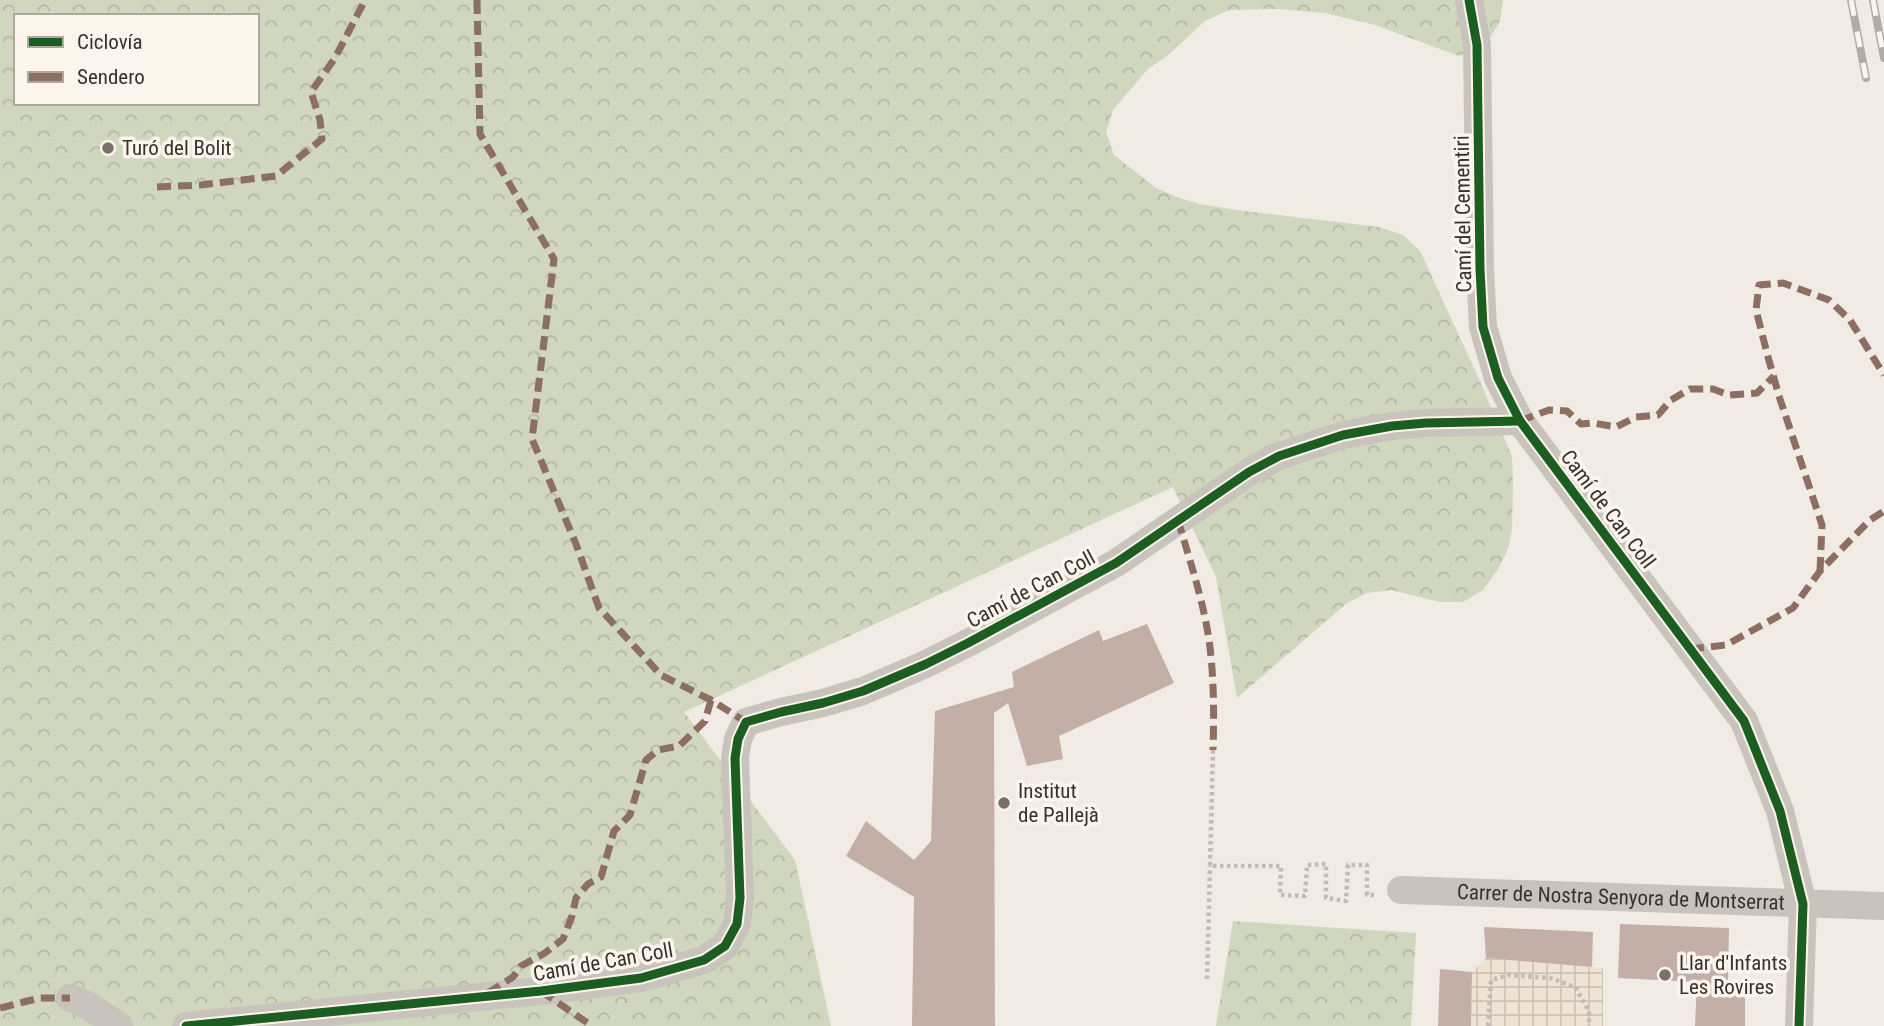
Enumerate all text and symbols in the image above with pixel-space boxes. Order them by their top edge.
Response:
legend [14,14,259,105]
text: Ciclovía [77,30,143,54]
text: Sendero [77,65,145,89]
street label: Camí del Cementiri [1450,135,1476,293]
place label: Turó del Bolit [122,136,231,160]
marker: Turó del Bolit [100,140,116,156]
street label: Camí de Can Coll [1556,445,1660,573]
street label: Camí de Can Coll [963,545,1099,633]
place label: Institut de Pallejà [1018,779,1099,827]
marker: Institut de Pallejà [996,795,1012,811]
street label: Carrer de Nostra Senyora de Montserrat [1457,880,1785,915]
street label: Camí de Can Coll [531,938,675,986]
place label: Llar d'Infants Les Rovires [1679,951,1787,999]
marker: Llar d'Infants Les Rovires [1657,967,1673,983]

